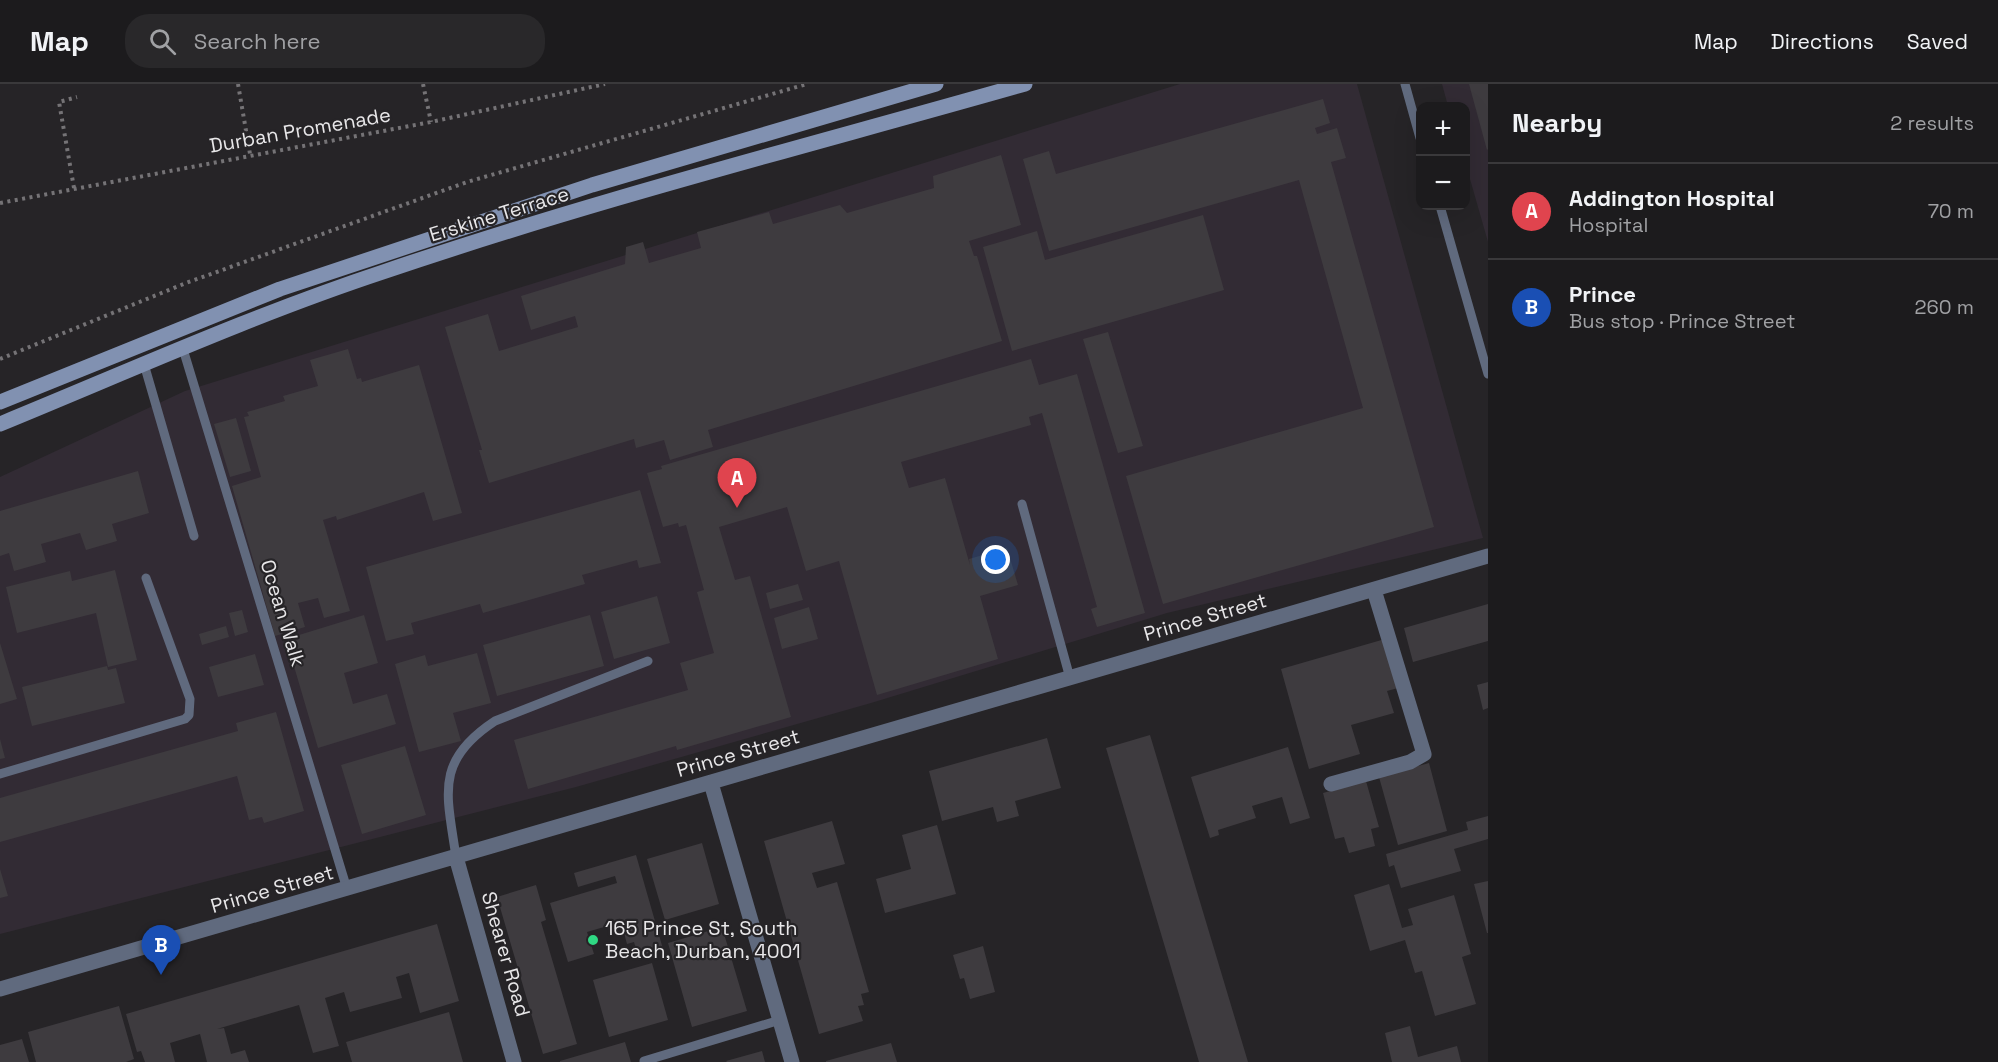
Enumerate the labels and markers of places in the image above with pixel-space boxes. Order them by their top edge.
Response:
pin: A [718,458,756,508]
place label: 165 Prince St, South Beach, Durban, 4001 [605,915,801,964]
pin: B [142,926,180,975]
marker: 165 Prince St, South Beach, Durban, 4001 [586,933,600,947]

